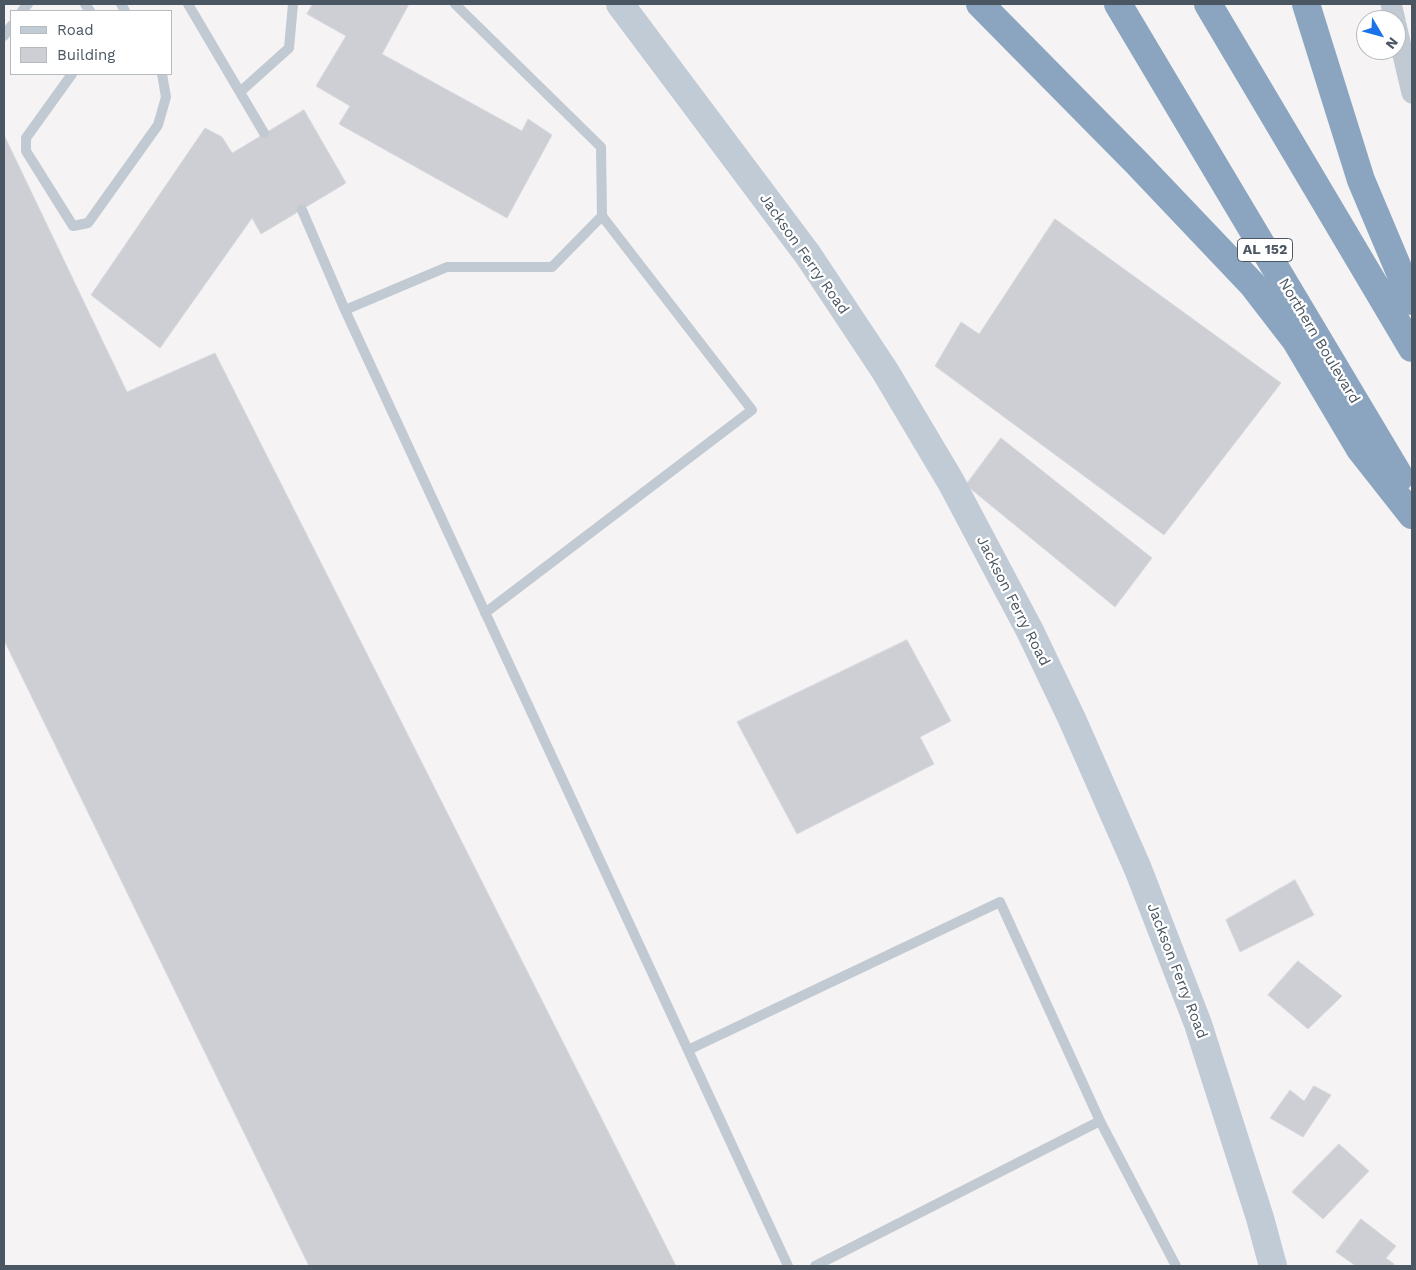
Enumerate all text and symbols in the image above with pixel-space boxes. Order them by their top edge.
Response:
legend [10,10,172,75]
north arrow [1356,10,1406,60]
text: Road [57,21,94,39]
text: N [1383,34,1402,52]
text: Building [57,46,115,64]
street label: Jackson Ferry Road [755,190,853,318]
road number: AL 152 [1238,238,1292,262]
street label: Northern Boulevard [1275,275,1363,407]
street label: Jackson Ferry Road [972,533,1054,669]
street label: Jackson Ferry Road [1143,901,1211,1041]

